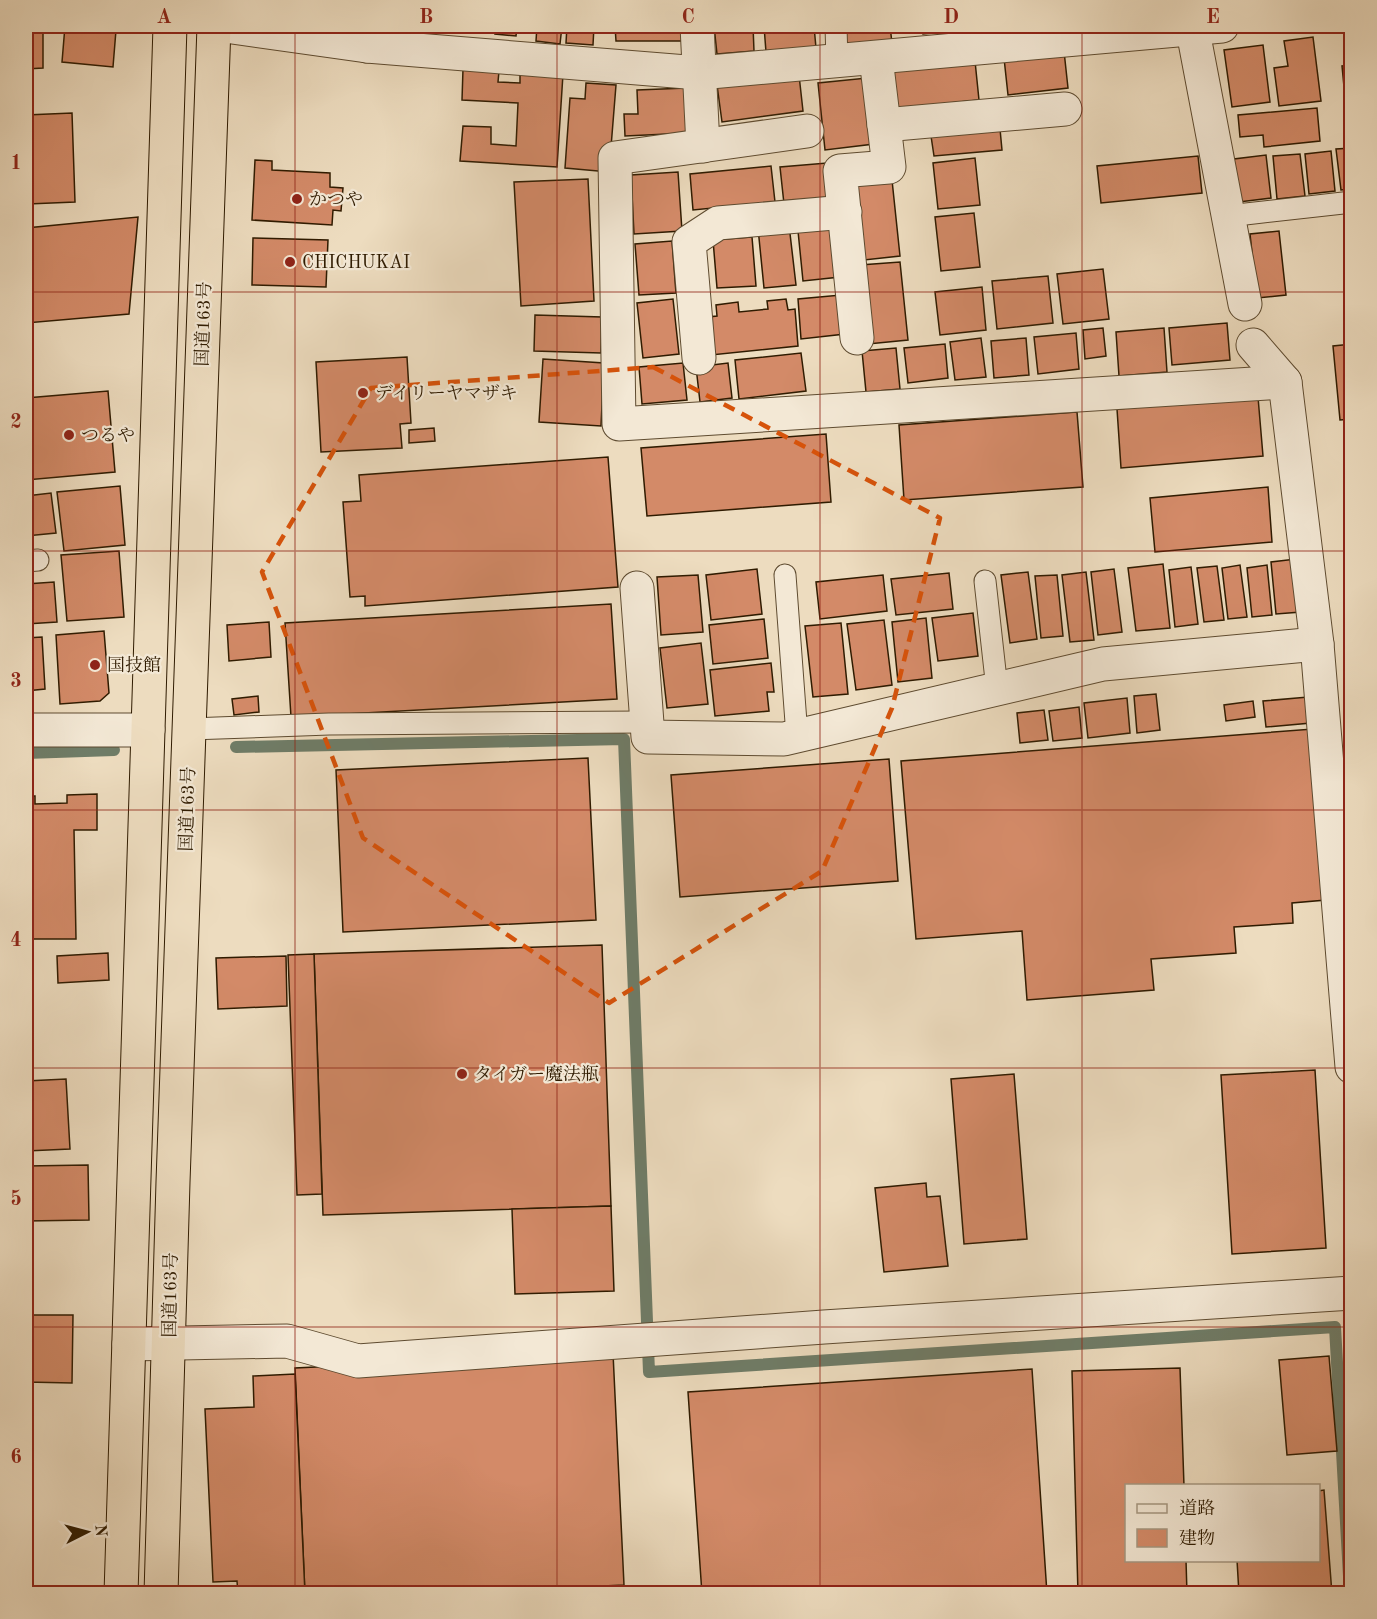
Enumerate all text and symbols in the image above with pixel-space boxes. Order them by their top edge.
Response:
text: A [156,8,172,28]
text: B [419,8,433,28]
text: C [681,8,695,28]
text: D [943,8,959,28]
text: E [1206,8,1220,28]
text: 1 [10,154,22,174]
place label: かつや [309,190,363,209]
marker: かつや [290,192,304,206]
place label: CHICHUKAI [302,254,410,272]
marker: CHICHUKAI [283,255,297,269]
street label: 国道163号 [192,281,214,367]
place label: デイリーヤマザキ [375,384,518,403]
marker: デイリーヤマザキ [356,386,370,400]
text: 2 [10,413,22,433]
place label: つるや [81,426,135,445]
marker: つるや [62,428,76,442]
place label: 国技館 [107,655,161,675]
marker: 国技館 [88,658,102,672]
text: 3 [10,672,22,692]
street label: 国道163号 [176,766,198,852]
text: 4 [10,931,22,951]
place label: タイガー魔法瓶 [474,1064,599,1084]
marker: タイガー魔法瓶 [455,1067,469,1081]
text: 5 [10,1189,22,1210]
street label: 国道163号 [159,1252,181,1338]
text: 6 [10,1448,22,1468]
legend [1125,1484,1320,1562]
text: 道路 [1179,1498,1215,1518]
north arrow [57,1502,117,1562]
text: N [91,1524,109,1538]
text: 建物 [1179,1528,1215,1548]

